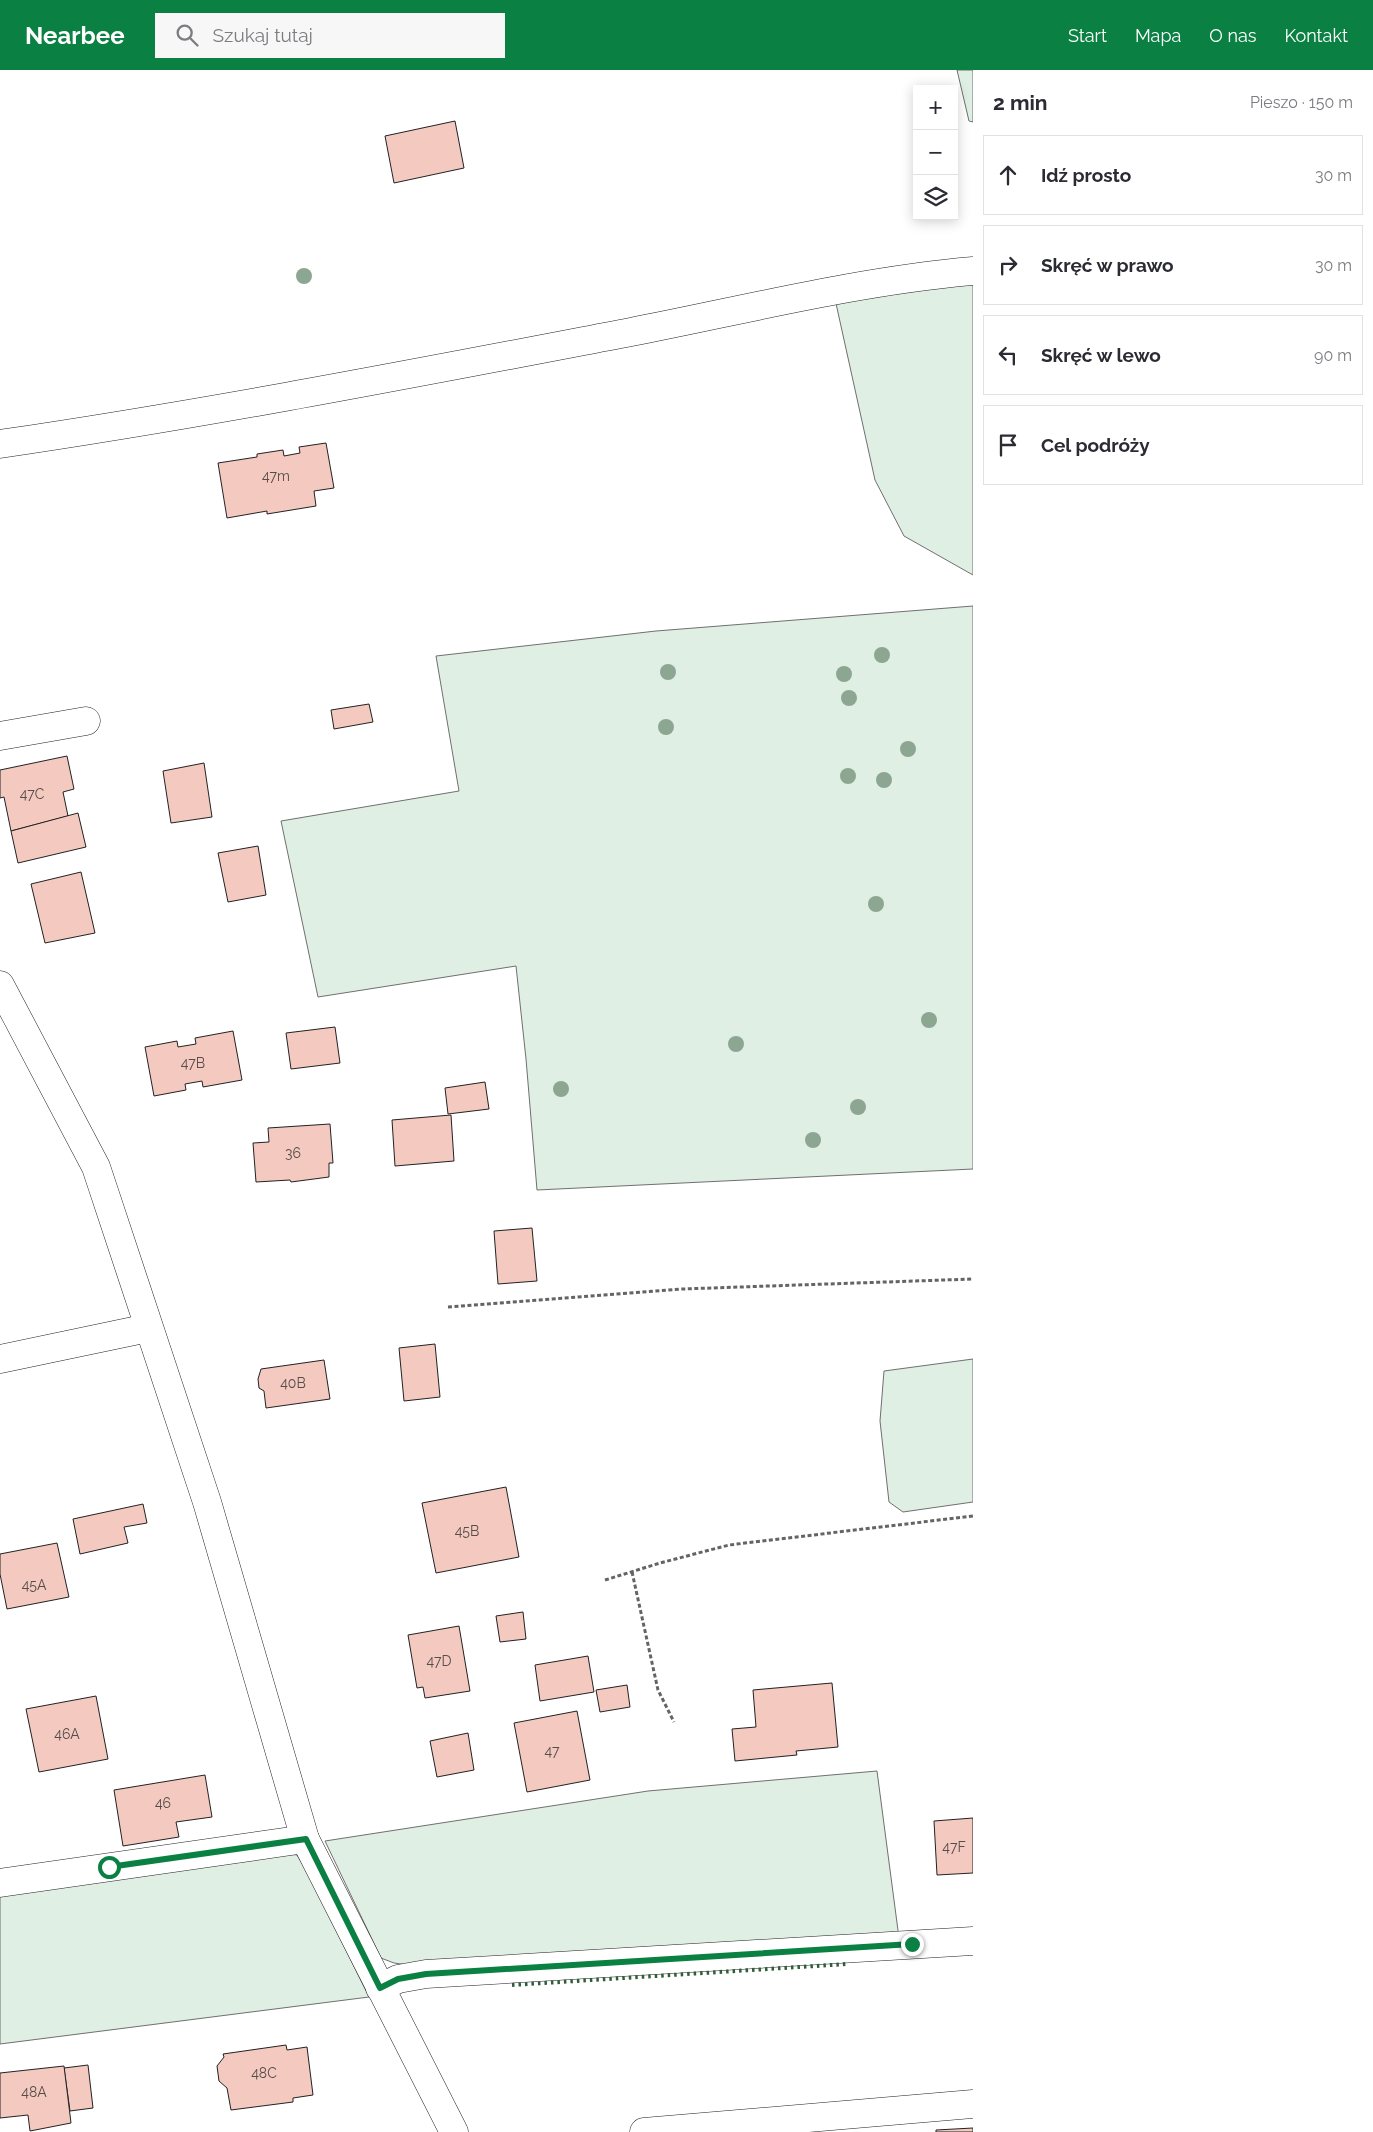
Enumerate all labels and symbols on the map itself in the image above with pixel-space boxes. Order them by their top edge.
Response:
house number: 47m [262,468,290,484]
house number: 47C [20,786,45,802]
house number: 47B [181,1055,205,1071]
house number: 36 [285,1145,301,1161]
house number: 40B [280,1375,306,1391]
house number: 45B [455,1523,479,1539]
house number: 45A [22,1577,47,1593]
house number: 47D [426,1653,452,1669]
house number: 46A [54,1726,80,1742]
house number: 47 [544,1743,560,1759]
house number: 46 [155,1795,171,1811]
house number: 47F [942,1839,966,1855]
route start [98,1856,121,1879]
route end [901,1933,924,1956]
house number: 48C [251,2065,277,2081]
house number: 48A [21,2084,47,2100]

